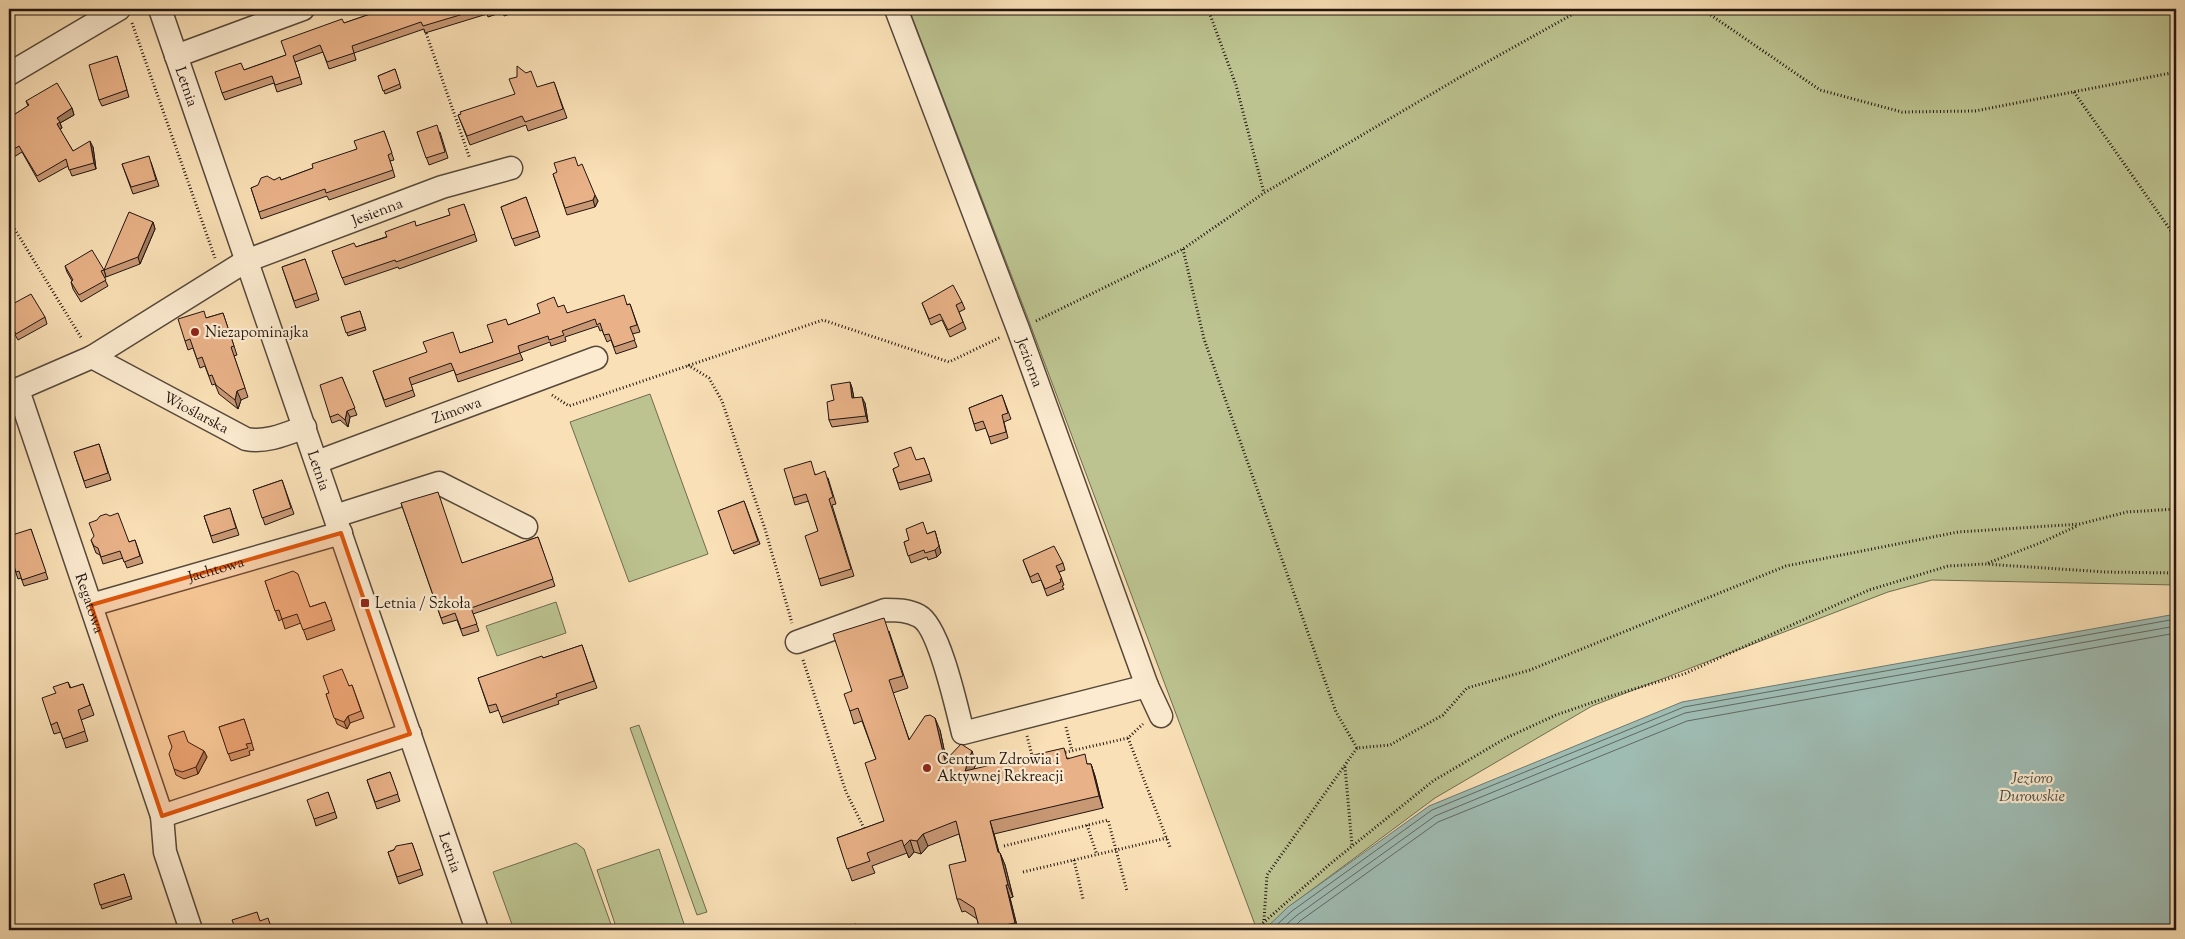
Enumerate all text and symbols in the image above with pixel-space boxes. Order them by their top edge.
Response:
street label: Letnia [169,64,202,110]
street label: Jesienna [348,194,406,232]
place label: Niezapominajka [205,323,309,344]
marker: Niezapominajka [189,326,201,338]
street label: Jeziorna [1010,334,1047,390]
street label: Wioślarska [159,388,232,440]
street label: Zimowa [430,393,485,430]
street label: Letnia [301,448,334,494]
street label: Jachtowa [185,552,247,589]
street label: Regatowa [69,571,109,637]
place label: Letnia / Szkoła [375,594,471,615]
marker: Letnia / Szkoła [359,597,371,609]
place label: Centrum Zdrowia i Aktywnej Rekreacji [937,750,1064,788]
marker: Centrum Zdrowia i Aktywnej Rekreacji [921,762,933,774]
water label: Jezioro Durowskie [1999,768,2065,809]
street label: Letnia [432,830,466,876]

